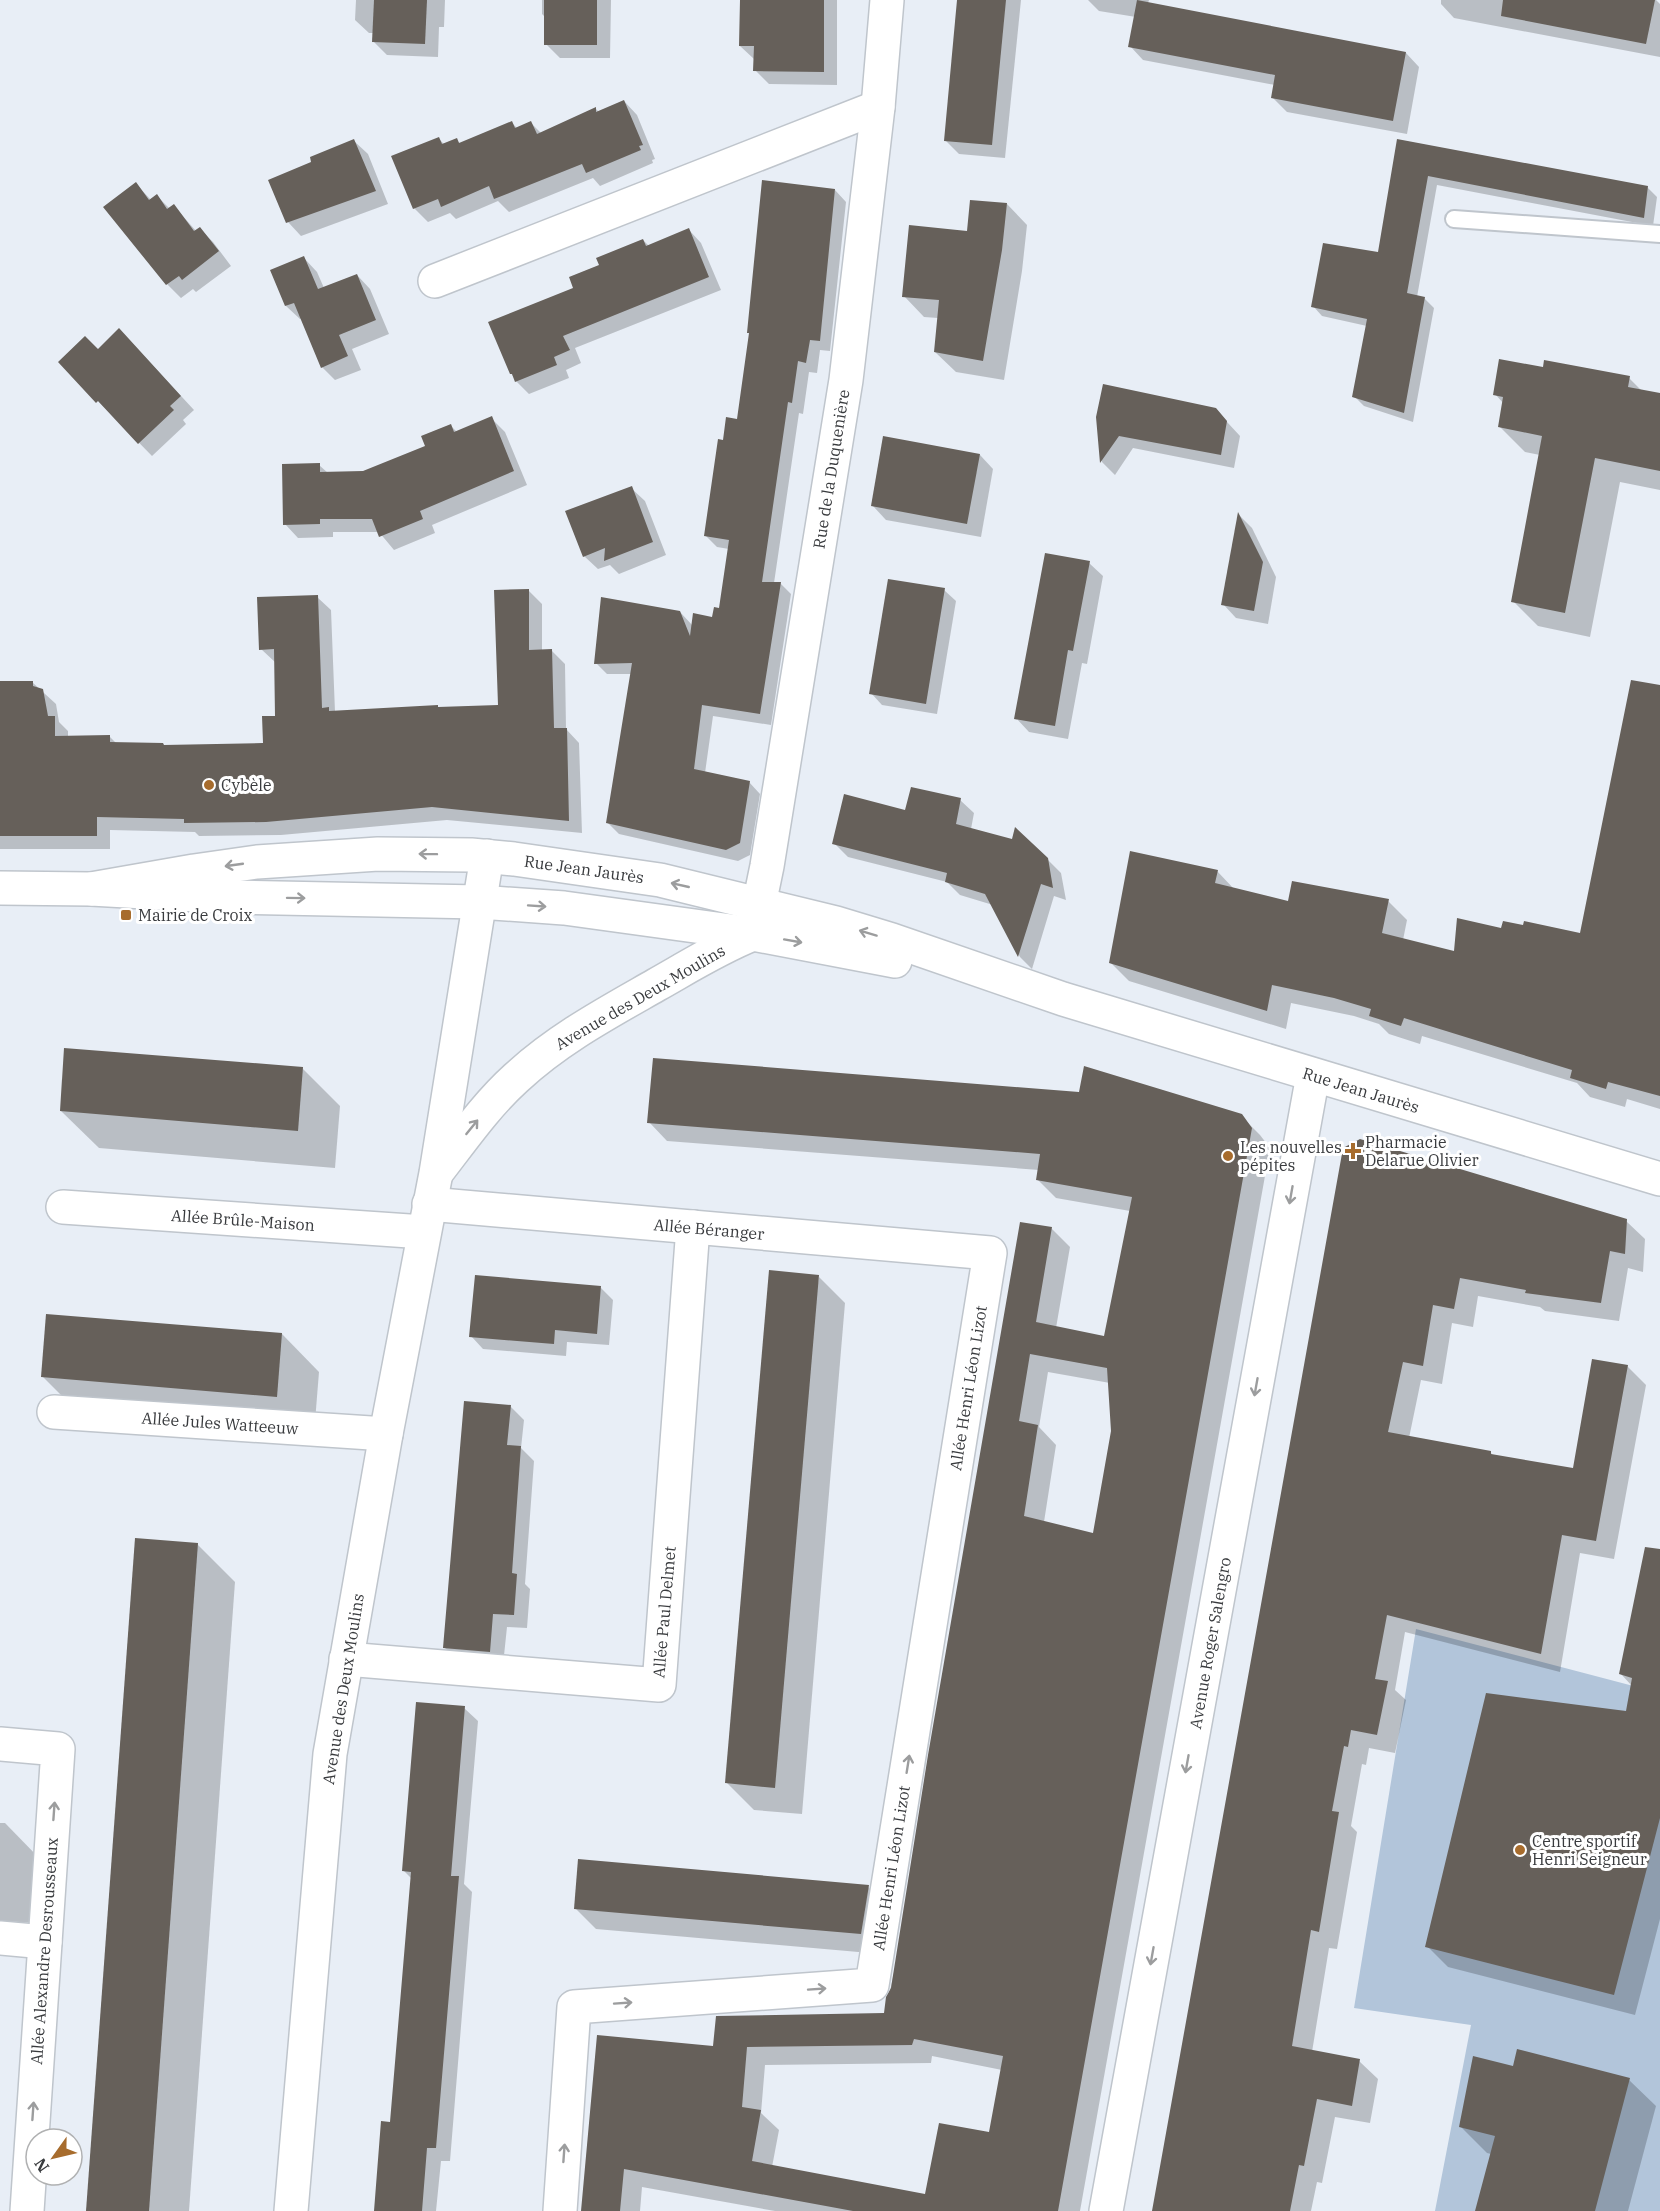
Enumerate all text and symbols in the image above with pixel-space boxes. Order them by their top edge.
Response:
street label: Rue de la Duquenière [809,388,853,550]
place label: Cybèle [221,775,272,795]
marker: Cybèle [202,778,216,792]
one-way arrow [419,848,439,860]
street label: Rue Jean Jaurès [523,851,645,887]
one-way arrow [224,860,244,871]
one-way arrow [670,878,689,890]
one-way arrow [286,892,306,903]
one-way arrow [527,901,547,912]
place label: Mairie de Croix [138,905,252,925]
marker: Mairie de Croix [119,908,133,922]
one-way arrow [859,927,878,938]
one-way arrow [783,936,802,947]
street label: Avenue des Deux Moulins [551,940,729,1054]
street label: Rue Jean Jaurès [1300,1063,1422,1117]
one-way arrow [466,1119,479,1135]
place label: Pharmacie Delarue Olivier [1365,1132,1479,1170]
place label: Les nouvelles pépites [1240,1137,1342,1175]
marker: Pharmacie Delarue Olivier [1346,1144,1360,1158]
marker: Les nouvelles pépites [1221,1149,1235,1163]
one-way arrow [1286,1184,1297,1204]
street label: Allée Brûle-Maison [171,1205,315,1235]
street label: Allée Béranger [653,1214,765,1244]
street label: Allée Henri Léon Lizot [945,1304,991,1472]
one-way arrow [1251,1376,1262,1396]
street label: Allée Jules Watteeuw [141,1408,300,1438]
street label: Allée Paul Delmet [648,1545,680,1679]
street label: Avenue Roger Salengro [1185,1556,1235,1730]
street label: Avenue des Deux Moulins [318,1592,368,1786]
one-way arrow [1181,1754,1192,1774]
one-way arrow [902,1755,913,1774]
street label: Allée Henri Léon Lizot [868,1784,914,1952]
one-way arrow [48,1802,59,1822]
place label: Centre sportif Henri Seigneur [1532,1831,1647,1869]
street label: Allée Alexandre Desrousseaux [26,1837,62,2065]
marker: Centre sportif Henri Seigneur [1513,1843,1527,1857]
one-way arrow [1146,1946,1157,1966]
one-way arrow [807,1984,827,1995]
one-way arrow [612,1998,632,2009]
one-way arrow [28,2101,39,2121]
north arrow [24,2127,84,2187]
one-way arrow [559,2143,570,2163]
text: N [30,2155,53,2176]

